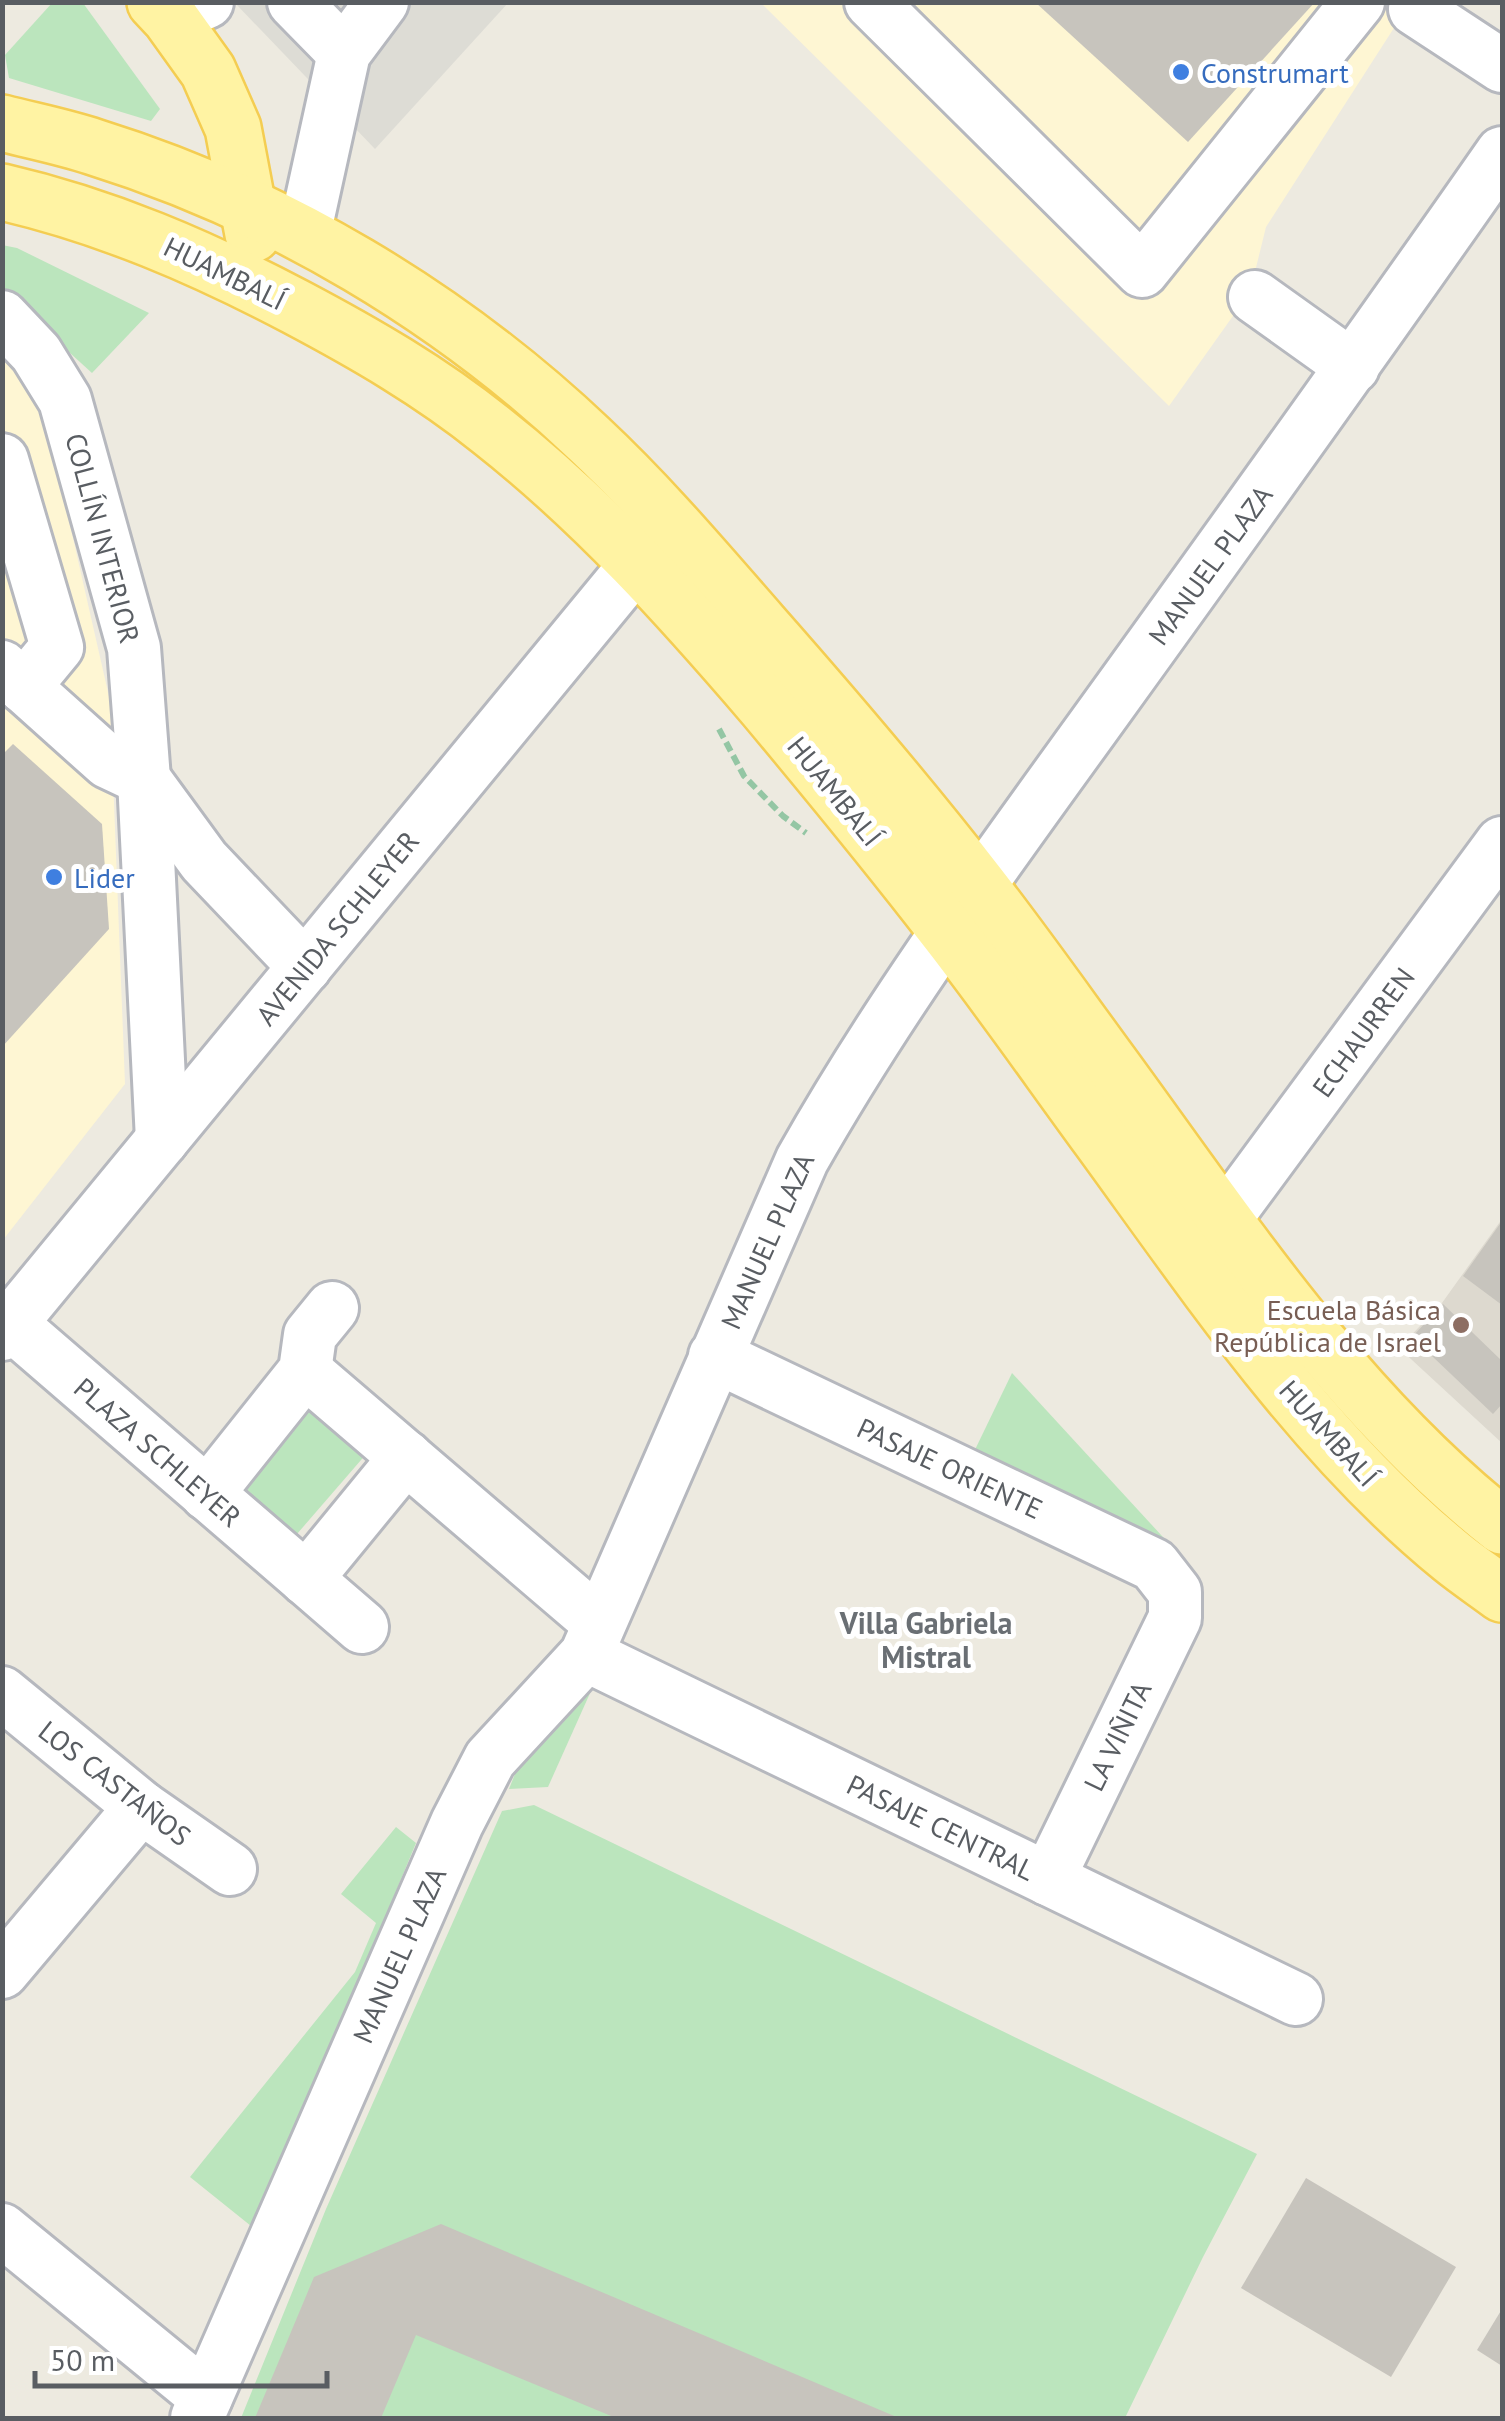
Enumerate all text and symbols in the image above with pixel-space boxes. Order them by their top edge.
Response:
place label: Construmart [1201,54,1349,91]
marker: Construmart [1170,61,1192,83]
street label: HUAMBALÍ [158,228,293,319]
street label: COLLÍN INTERIOR [57,429,149,647]
street label: MANUEL PLAZA [1140,477,1281,652]
street label: HUAMBALÍ [779,728,891,854]
street label: AVENIDA SCHLEYER [247,823,427,1033]
place label: Lider [74,859,135,896]
marker: Lider [43,866,65,888]
street label: ECHAURREN [1303,960,1423,1104]
street label: MANUEL PLAZA [712,1147,823,1335]
place label: Escuela Básica República de Israel [1214,1291,1441,1360]
marker: Escuela Básica República de Israel [1450,1314,1472,1336]
street label: PLAZA SCHLEYER [67,1369,249,1535]
street label: HUAMBALÍ [1271,1372,1387,1495]
street label: PASAJE ORIENTE [851,1409,1049,1527]
district label: Villa Gabriela Mistral [839,1603,1012,1676]
street label: LA VIÑITA [1075,1674,1160,1797]
street label: LOS CASTAÑOS [31,1712,199,1854]
street label: PASAJE CENTRAL [841,1766,1041,1888]
street label: MANUEL PLAZA [344,1861,455,2049]
scale bar [35,2326,328,2388]
text: 50 m [50,2340,115,2379]

